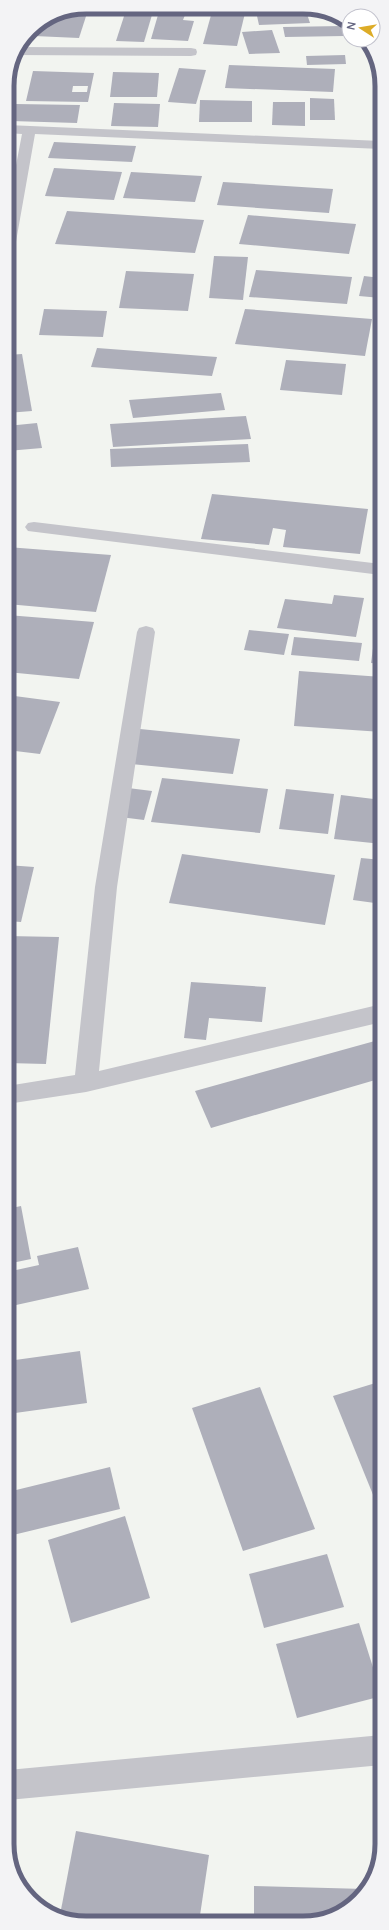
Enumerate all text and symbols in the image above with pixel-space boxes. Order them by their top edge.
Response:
north arrow [341,8,381,48]
text: N [343,20,359,31]

